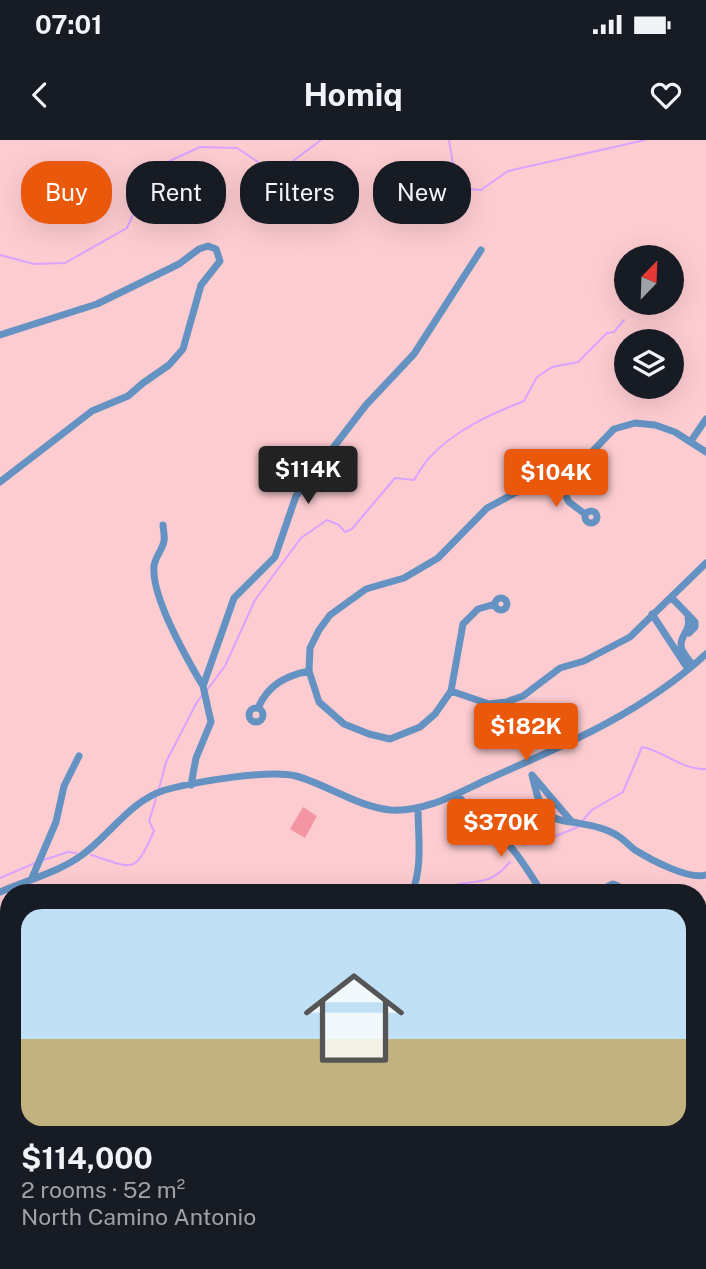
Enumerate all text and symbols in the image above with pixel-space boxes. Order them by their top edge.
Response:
text: 07:01 [35,9,103,40]
icon: back [21,76,59,114]
text: Homiq [303,76,403,113]
icon: heart [647,76,685,114]
chip: Buy [21,161,112,224]
chip: Rent [126,161,226,224]
chip: Filters [240,161,359,224]
chip: New [373,161,471,224]
north arrow [614,245,684,315]
map controls [614,245,684,399]
button: layers [614,329,684,399]
pin: $114K [259,446,357,506]
pin: $104K [507,450,605,509]
text: $114K [275,455,341,482]
text: $104K [520,458,592,485]
pin: $182K [477,704,575,763]
text: $182K [490,712,562,739]
pin: $370K [452,800,550,859]
text: $370K [463,808,539,835]
icon: home [291,955,417,1081]
text: $114,000 [21,1140,153,1176]
text: 2 rooms · 52 m² [21,1176,185,1203]
text: North Camino Antonio [21,1203,256,1230]

